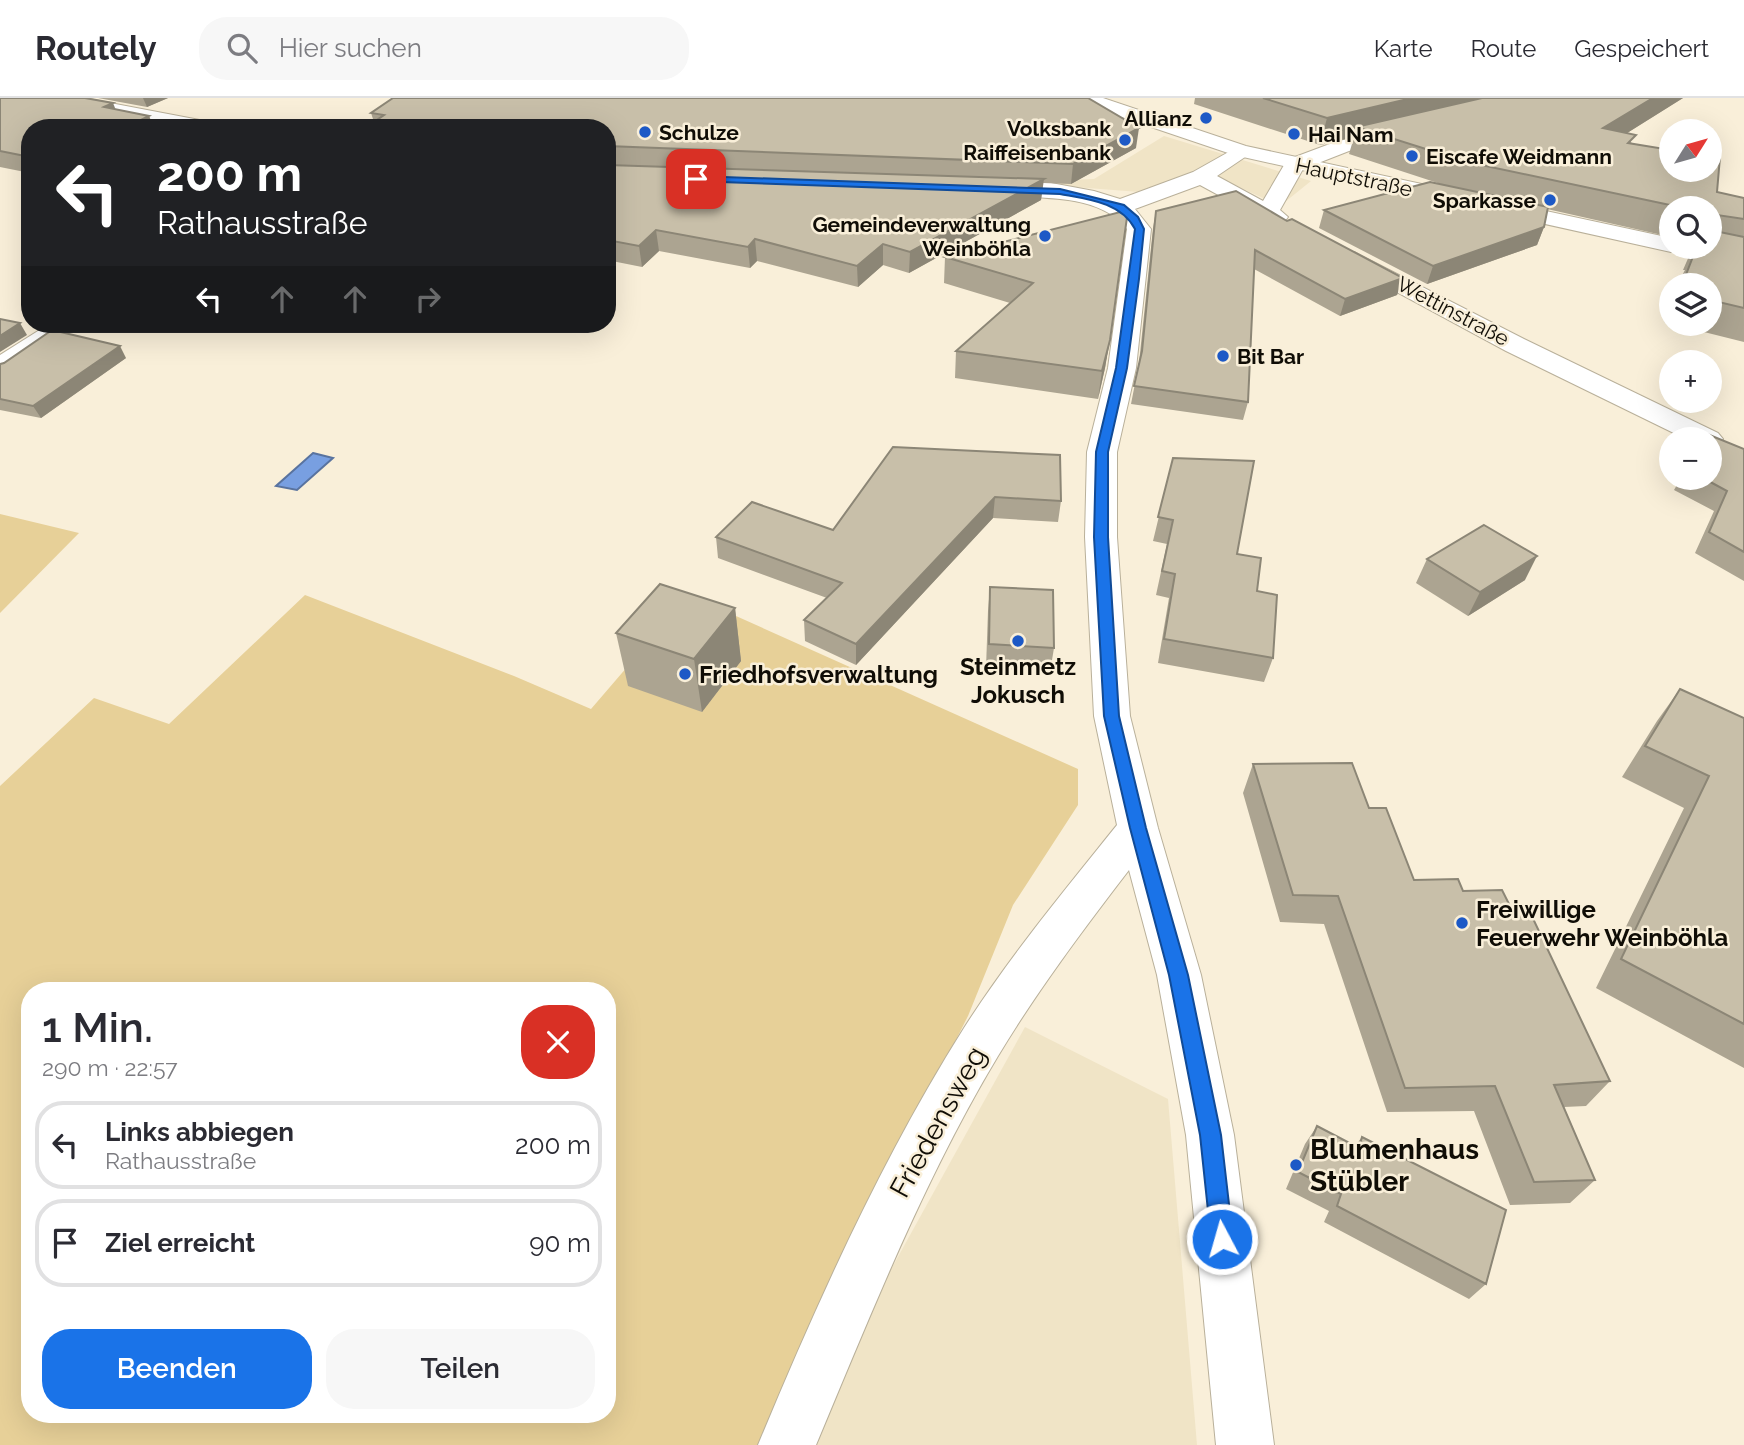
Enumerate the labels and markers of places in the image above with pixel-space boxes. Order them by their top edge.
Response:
place label: Allianz [1124,106,1192,131]
marker: Allianz [1198,110,1214,126]
place label: Volksbank Raiffeisenbank [963,116,1111,165]
place label: Schulze [659,120,739,145]
place label: Hai Nam [1308,122,1393,147]
marker: Schulze [637,124,653,140]
marker: Hai Nam [1286,126,1302,142]
marker: Volksbank Raiffeisenbank [1117,132,1133,148]
place label: Eiscafe Weidmann [1426,144,1612,169]
marker: Eiscafe Weidmann [1404,148,1420,164]
pin [666,149,726,209]
place label: Sparkasse [1433,188,1536,213]
marker: Sparkasse [1542,192,1558,208]
place label: Gemeindeverwaltung Weinböhla [812,212,1031,261]
marker: Gemeindeverwaltung Weinböhla [1037,228,1053,244]
place label: Bit Bar [1237,344,1304,369]
marker: Bit Bar [1215,348,1231,364]
marker: Steinmetz Jokusch [1010,633,1026,649]
place label: Steinmetz Jokusch [960,652,1076,709]
place label: Friedhofsverwaltung [699,660,938,689]
marker: Friedhofsverwaltung [677,666,693,682]
place label: Freiwillige Feuerwehr Weinböhla [1476,895,1729,952]
marker: Freiwillige Feuerwehr Weinböhla [1454,915,1470,931]
place label: Blumenhaus Stübler [1310,1133,1479,1198]
marker: Blumenhaus Stübler [1288,1157,1304,1173]

